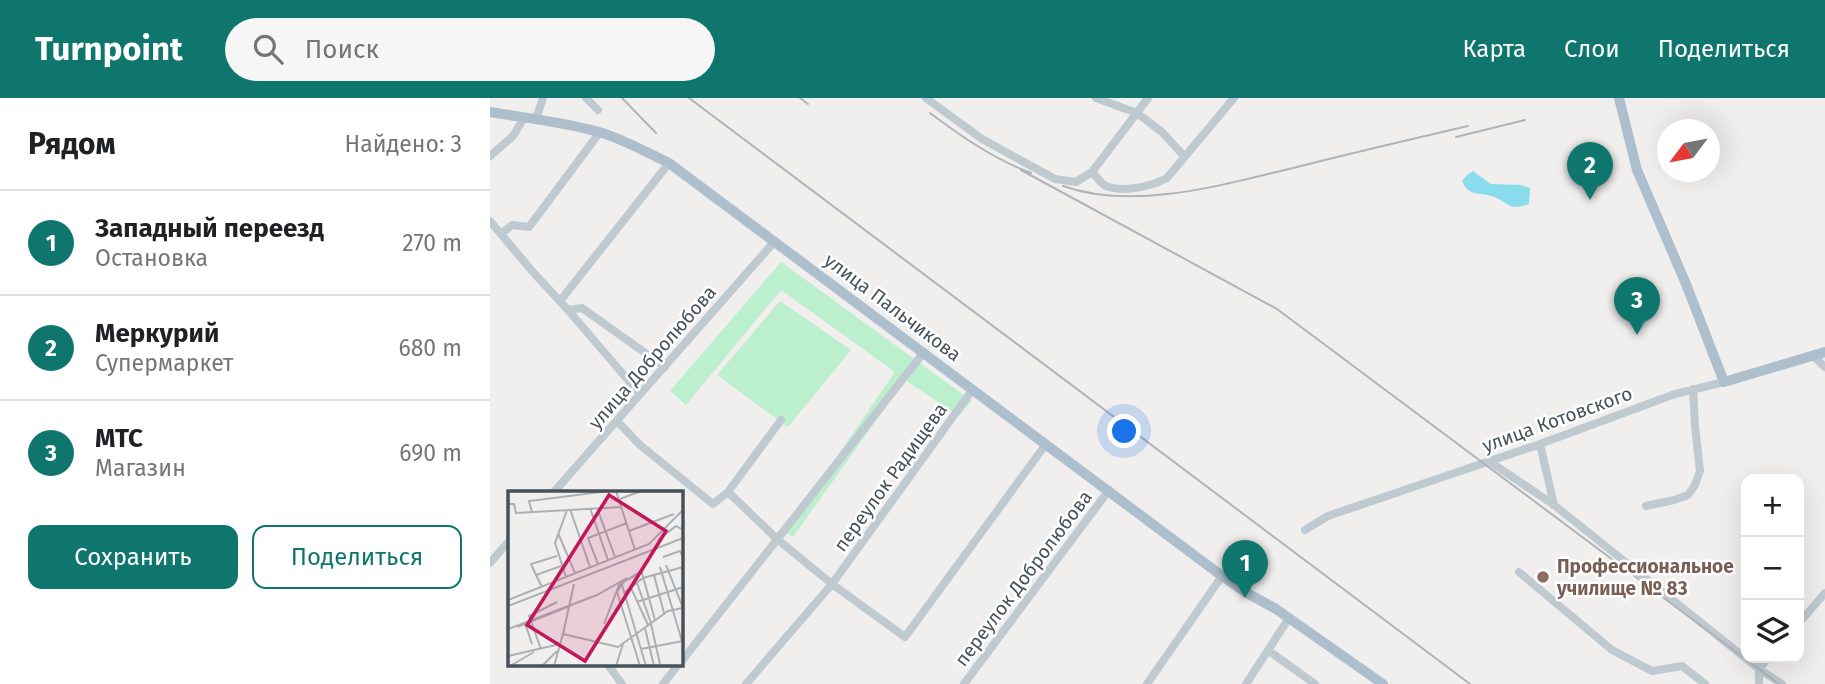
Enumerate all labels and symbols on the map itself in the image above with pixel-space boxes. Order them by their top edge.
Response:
north arrow [1657,119,1720,182]
pin: 2 [1567,142,1613,200]
street label: улица Пальчикова [820,249,966,366]
pin: 3 [1614,277,1660,335]
street label: улица Добролюбова [584,281,721,434]
street label: улица Котовского [1479,382,1635,457]
street label: переулок Радищева [829,399,952,556]
your location [1107,414,1141,448]
street label: переулок Добролюбова [950,486,1097,671]
inset map [508,491,682,666]
pin: 1 [1222,540,1268,598]
place label: Профессиональное училище № 83 [1556,555,1734,600]
marker: Профессиональное училище № 83 [1535,569,1551,585]

